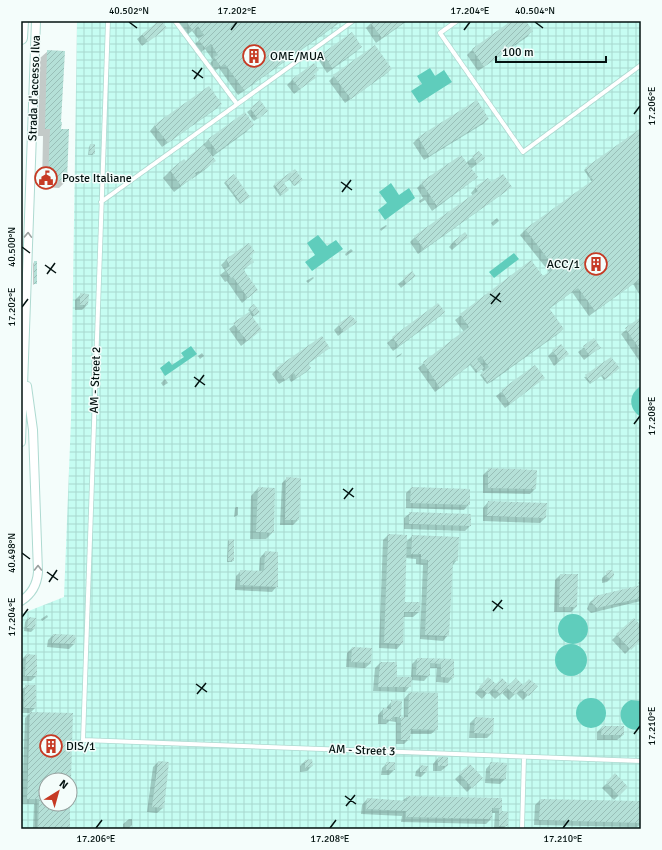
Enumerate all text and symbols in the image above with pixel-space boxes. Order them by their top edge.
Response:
text: 40.502°N [109,5,149,17]
text: 17.202°E [218,5,257,17]
text: 17.204°E [451,5,490,17]
text: 40.504°N [515,5,555,17]
street label: Strada d'accesso Ilva [25,35,44,141]
scale bar [496,38,606,64]
building icon: OME/MUA [241,43,267,69]
text: 100 m [502,45,534,60]
place label: OME/MUA [270,49,325,64]
text: 17.206°E [646,86,658,126]
public building icon: Poste Italiane [33,165,59,191]
place label: Poste Italiane [62,171,132,186]
text: 40.500°N [6,227,18,267]
one-way arrow [24,232,33,238]
building icon: ACC/1 [583,251,609,277]
place label: ACC/1 [547,257,580,272]
text: 17.202°E [6,287,18,327]
street label: AM - Street 2 [87,346,104,414]
text: 17.208°E [646,396,658,436]
text: 40.498°N [6,533,18,573]
one-way arrow [34,565,42,571]
text: 17.204°E [6,597,18,637]
text: 17.210°E [646,706,658,746]
building icon: DIS/1 [38,733,64,759]
place label: DIS/1 [66,739,96,754]
street label: AM - Street 3 [328,742,396,759]
north arrow [38,772,78,812]
text: N [57,777,71,792]
text: 17.206°E [77,833,116,845]
text: 17.208°E [311,833,350,845]
text: 17.210°E [544,833,583,845]

